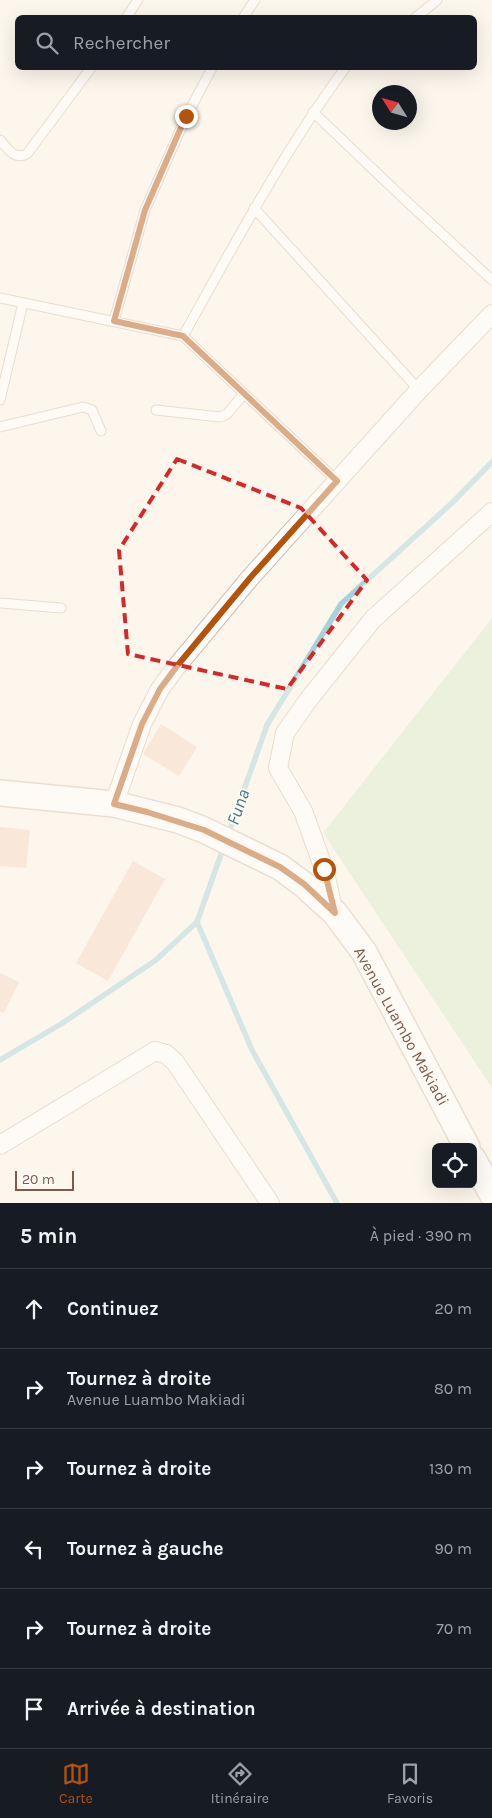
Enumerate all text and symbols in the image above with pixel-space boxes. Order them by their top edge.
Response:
search box [15,15,477,70]
icon: search [33,29,61,57]
text: Rechercher [73,32,170,54]
north arrow [372,85,417,130]
route end [175,105,198,128]
water label: Funa [222,786,254,828]
route start [313,858,336,881]
street label: Avenue Luambo Makiadi [350,944,453,1109]
map controls [432,1143,477,1188]
button: locate [432,1143,477,1188]
scale bar [15,1168,74,1191]
text: 20 m [22,1171,55,1188]
text: 5 min [20,1224,77,1248]
text: À pied · 390 m [370,1226,472,1245]
icon: ahead [20,1295,48,1323]
text: Continuez [67,1298,159,1320]
text: 20 m [434,1299,472,1318]
text: Tournez à droite [67,1368,211,1390]
icon: right [20,1375,48,1403]
text: 80 m [434,1379,472,1398]
text: Avenue Luambo Makiadi [67,1390,246,1409]
icon: right [20,1455,48,1483]
text: Tournez à droite [67,1458,211,1480]
text: 130 m [429,1459,472,1478]
icon: left [20,1535,48,1563]
text: Tournez à gauche [67,1538,224,1560]
text: 90 m [434,1539,472,1558]
icon: right [20,1615,48,1643]
text: Tournez à droite [67,1618,211,1640]
text: 70 m [436,1619,472,1638]
icon: arrive [20,1695,48,1723]
text: Arrivée à destination [67,1698,256,1720]
tab: Carte [59,1760,93,1807]
tab: Itinéraire [211,1760,269,1807]
tab: Favoris [387,1760,433,1807]

